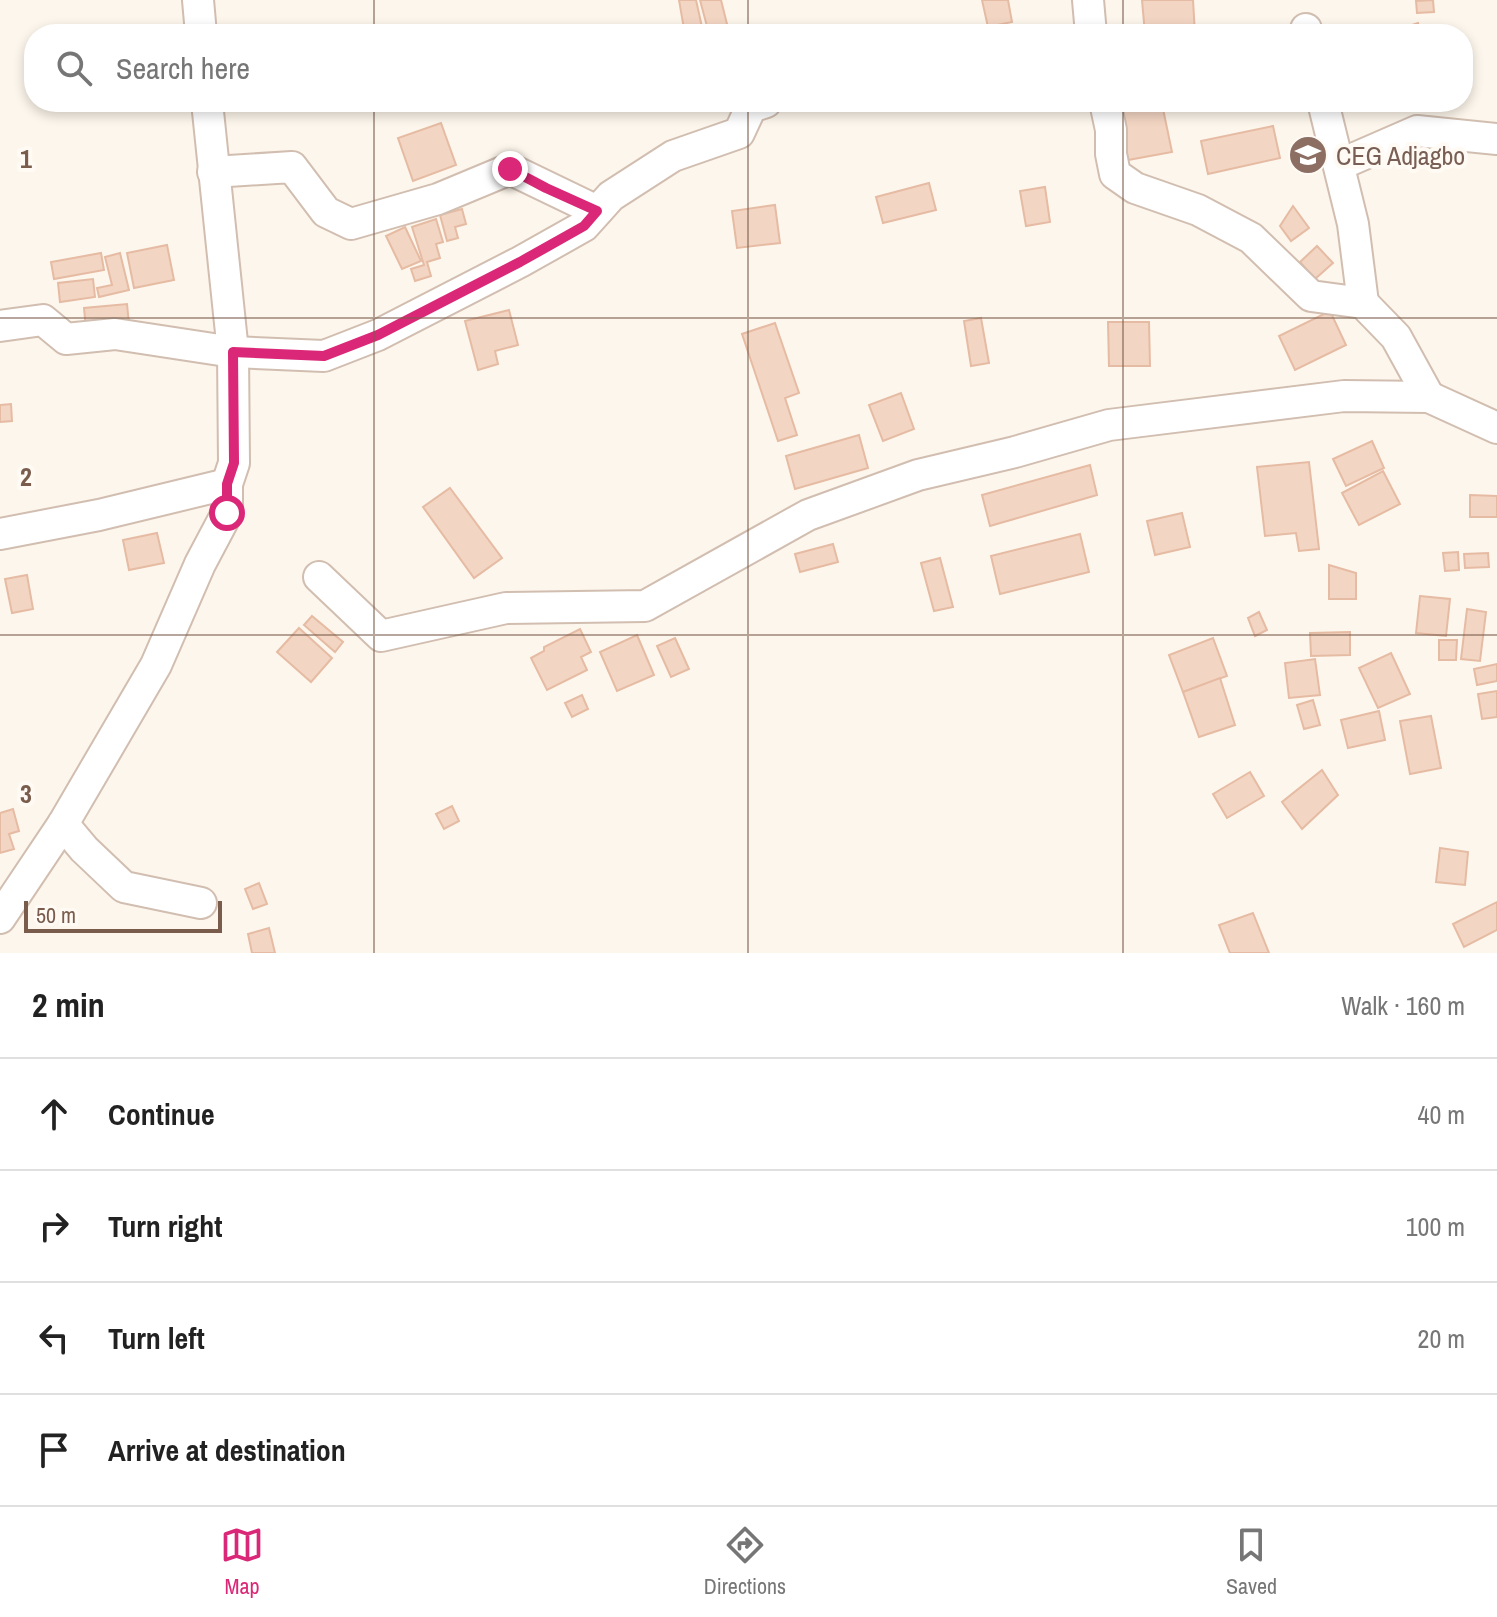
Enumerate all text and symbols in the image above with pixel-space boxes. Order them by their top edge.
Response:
search box [24,24,1473,112]
icon: search [52,46,96,90]
text: Search here [116,48,250,88]
school or university icon: CEG Adjagbo [1287,134,1329,176]
place label: CEG Adjagbo [1336,138,1465,173]
text: 1 [20,141,32,176]
route end [492,151,528,187]
text: 2 [20,459,32,494]
route start [209,495,245,531]
text: 3 [20,776,32,811]
scale bar [24,897,222,933]
text: 50 m [36,900,76,930]
text: 2 min [32,982,105,1028]
text: Walk · 160 m [1341,988,1465,1023]
icon: ahead [32,1092,76,1136]
text: Continue [108,1094,215,1134]
text: 40 m [1418,1097,1465,1132]
icon: right [32,1204,76,1248]
text: Turn right [108,1206,222,1246]
text: 100 m [1406,1209,1465,1244]
icon: left [32,1316,76,1360]
text: Turn left [108,1318,205,1358]
text: 20 m [1418,1321,1465,1356]
icon: arrive [32,1428,76,1472]
text: Arrive at destination [108,1430,346,1470]
tab: Map [220,1523,264,1601]
tab: Directions [704,1523,786,1601]
tab: Saved [1226,1523,1277,1601]

